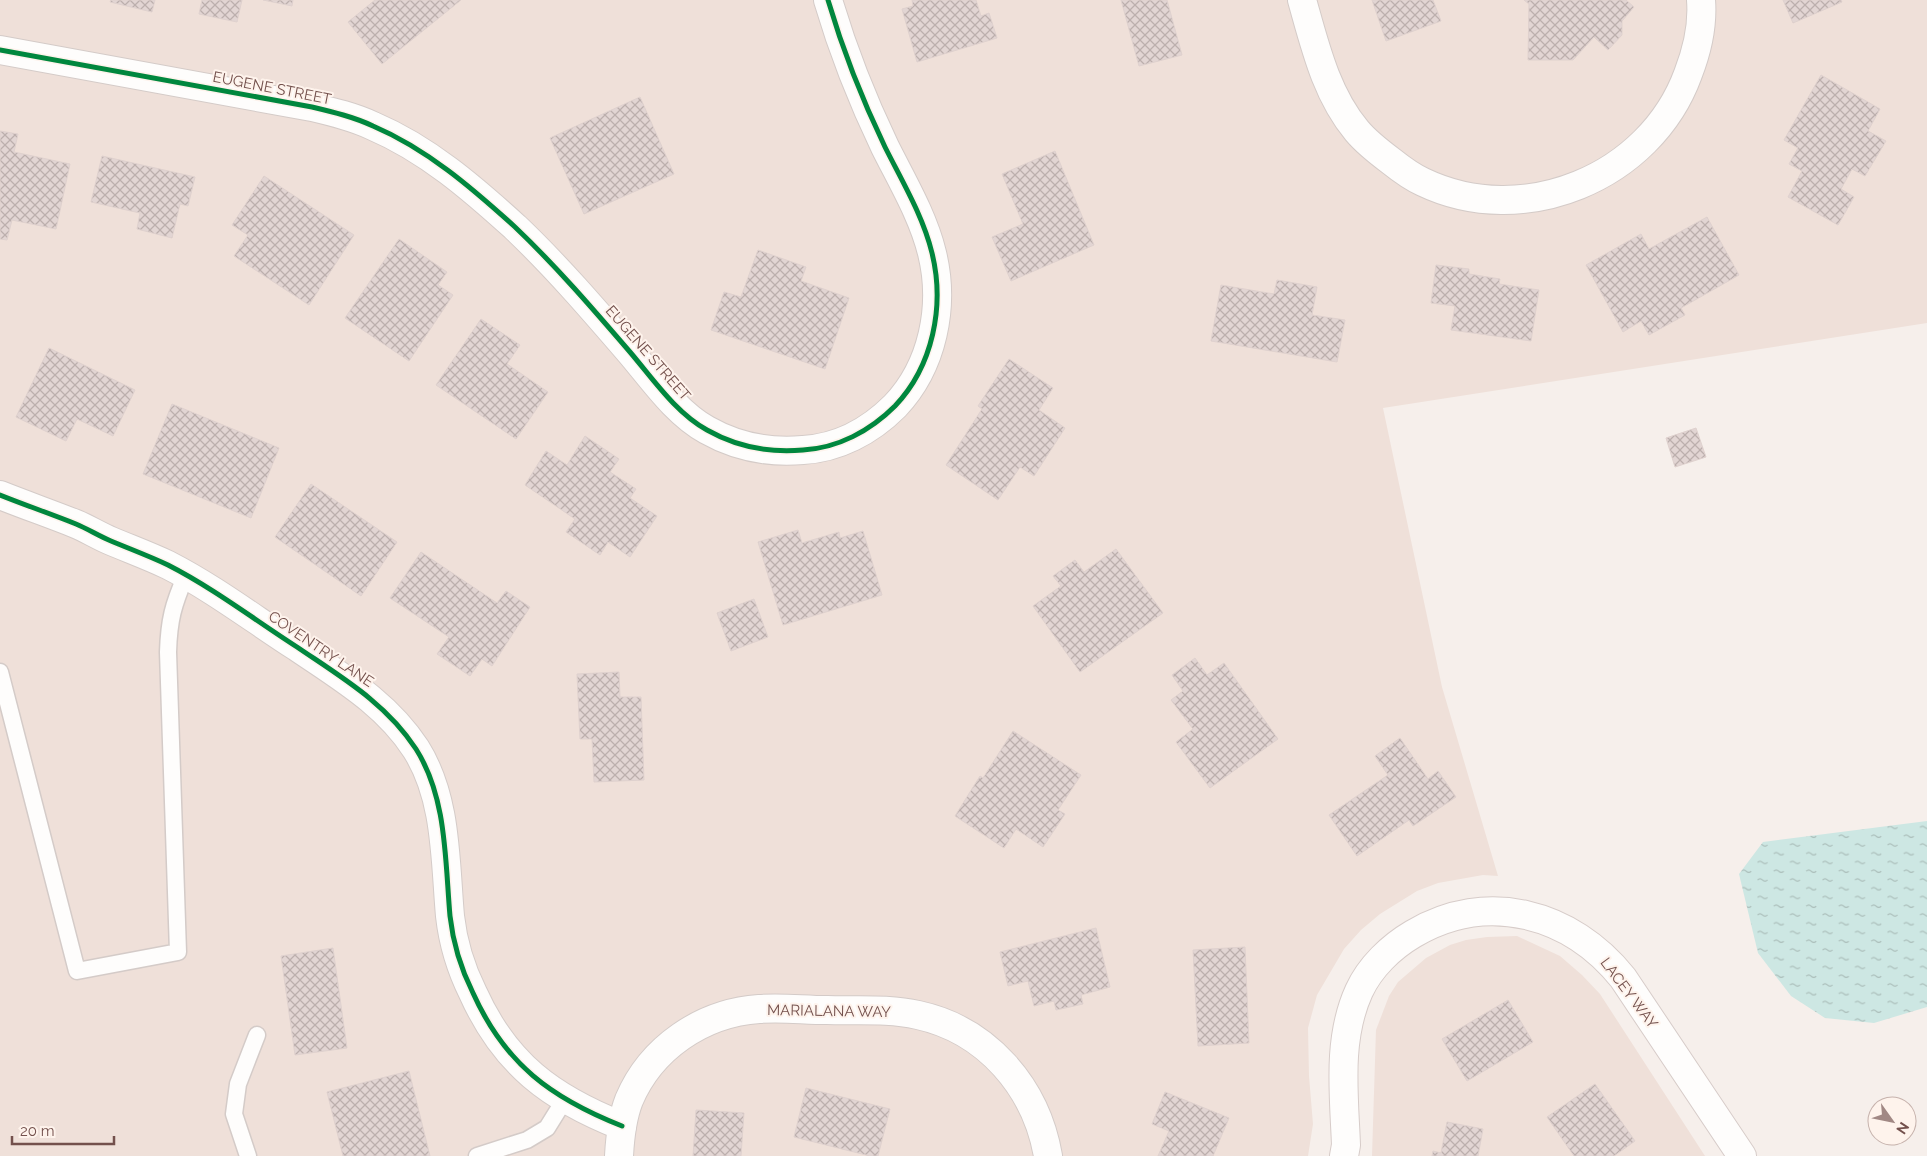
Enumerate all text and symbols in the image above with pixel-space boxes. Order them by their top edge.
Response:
street label: EUGENE STREET [211,68,333,108]
street label: EUGENE STREET [602,302,694,404]
street label: COVENTRY LANE [265,607,377,691]
street label: LACEY WAY [1597,954,1662,1032]
street label: MARIALANA WAY [767,1001,891,1021]
north arrow [1867,1096,1917,1146]
scale bar [12,1114,115,1146]
text: N [1893,1119,1913,1137]
text: 20 m [20,1122,55,1140]

